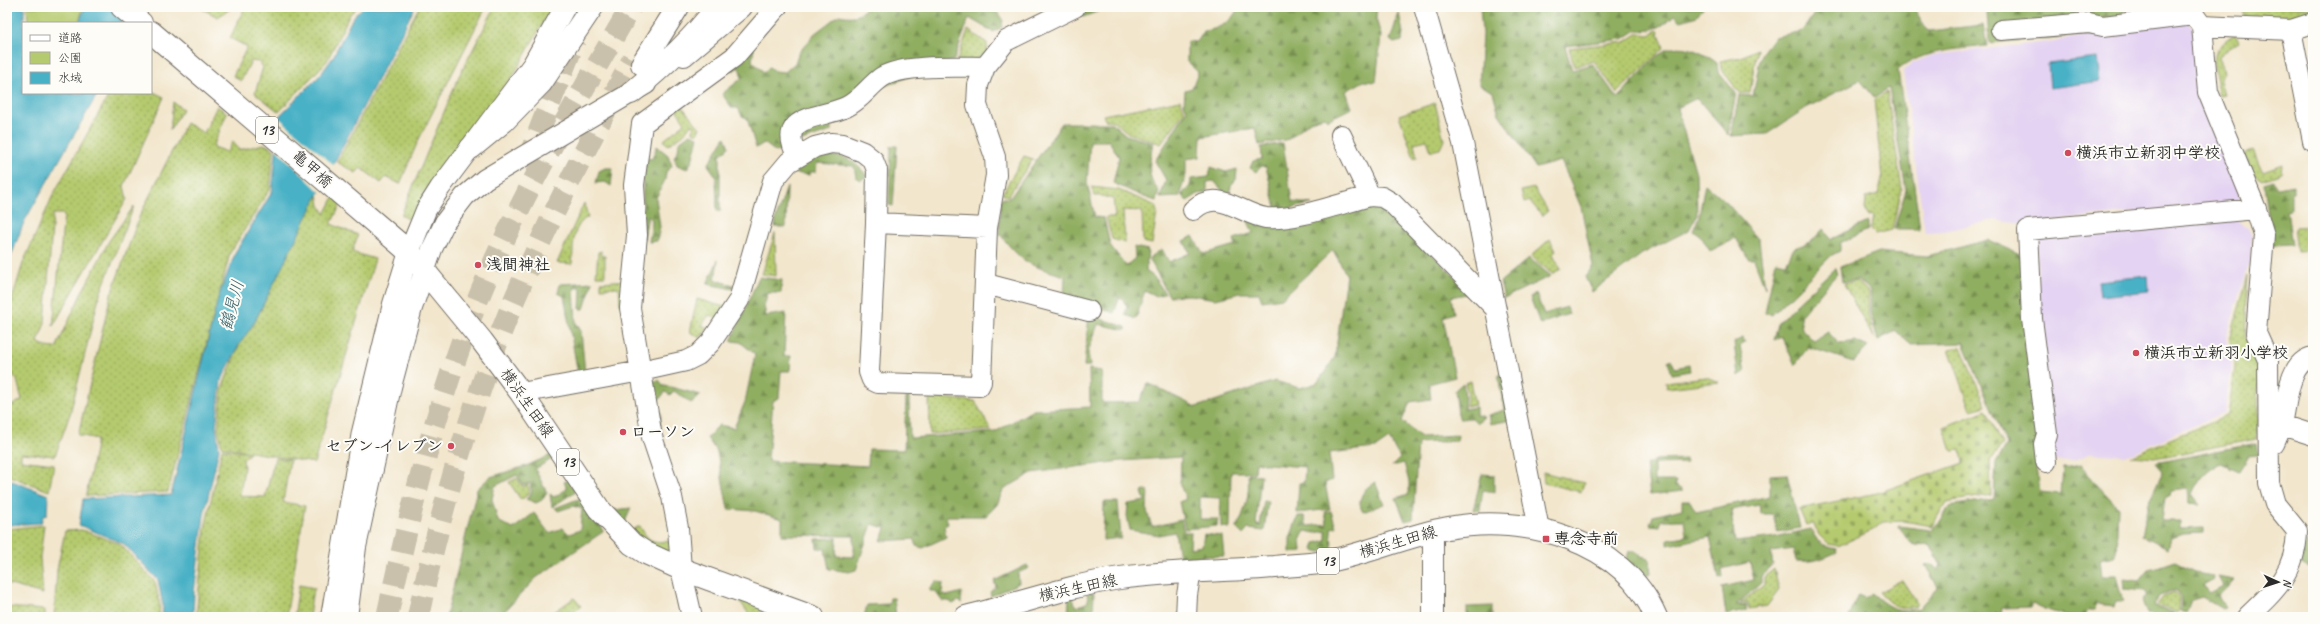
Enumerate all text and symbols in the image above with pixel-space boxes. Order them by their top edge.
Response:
legend [22,22,152,94]
text: 道路 [58,30,82,46]
text: 公園 [58,50,82,66]
text: 水域 [58,70,82,86]
road number: 13 [256,117,278,143]
place label: 横浜市立新羽中学校 [2076,143,2220,163]
street label: 亀甲橋 [287,146,337,192]
marker: 横浜市立新羽中学校 [2063,148,2073,158]
place label: 浅間神社 [486,255,550,275]
marker: 浅間神社 [473,260,483,270]
water label: 鶴見川 [215,278,249,332]
place label: 横浜市立新羽小学校 [2144,343,2288,363]
marker: 横浜市立新羽小学校 [2131,348,2141,358]
street label: 横浜生田線 [496,364,558,442]
place label: ローソン [631,422,695,442]
marker: ローソン [618,427,628,437]
place label: セブン-イレブン [326,436,443,456]
marker: セブン-イレブン [446,441,456,451]
road number: 13 [557,449,579,475]
street label: 横浜生田線 [1357,521,1439,563]
place label: 専念寺前 [1554,529,1618,549]
marker: 専念寺前 [1541,534,1551,544]
road number: 13 [1317,548,1339,574]
north arrow [2258,562,2298,602]
street label: 横浜生田線 [1037,570,1119,606]
text: N [2281,579,2295,588]

